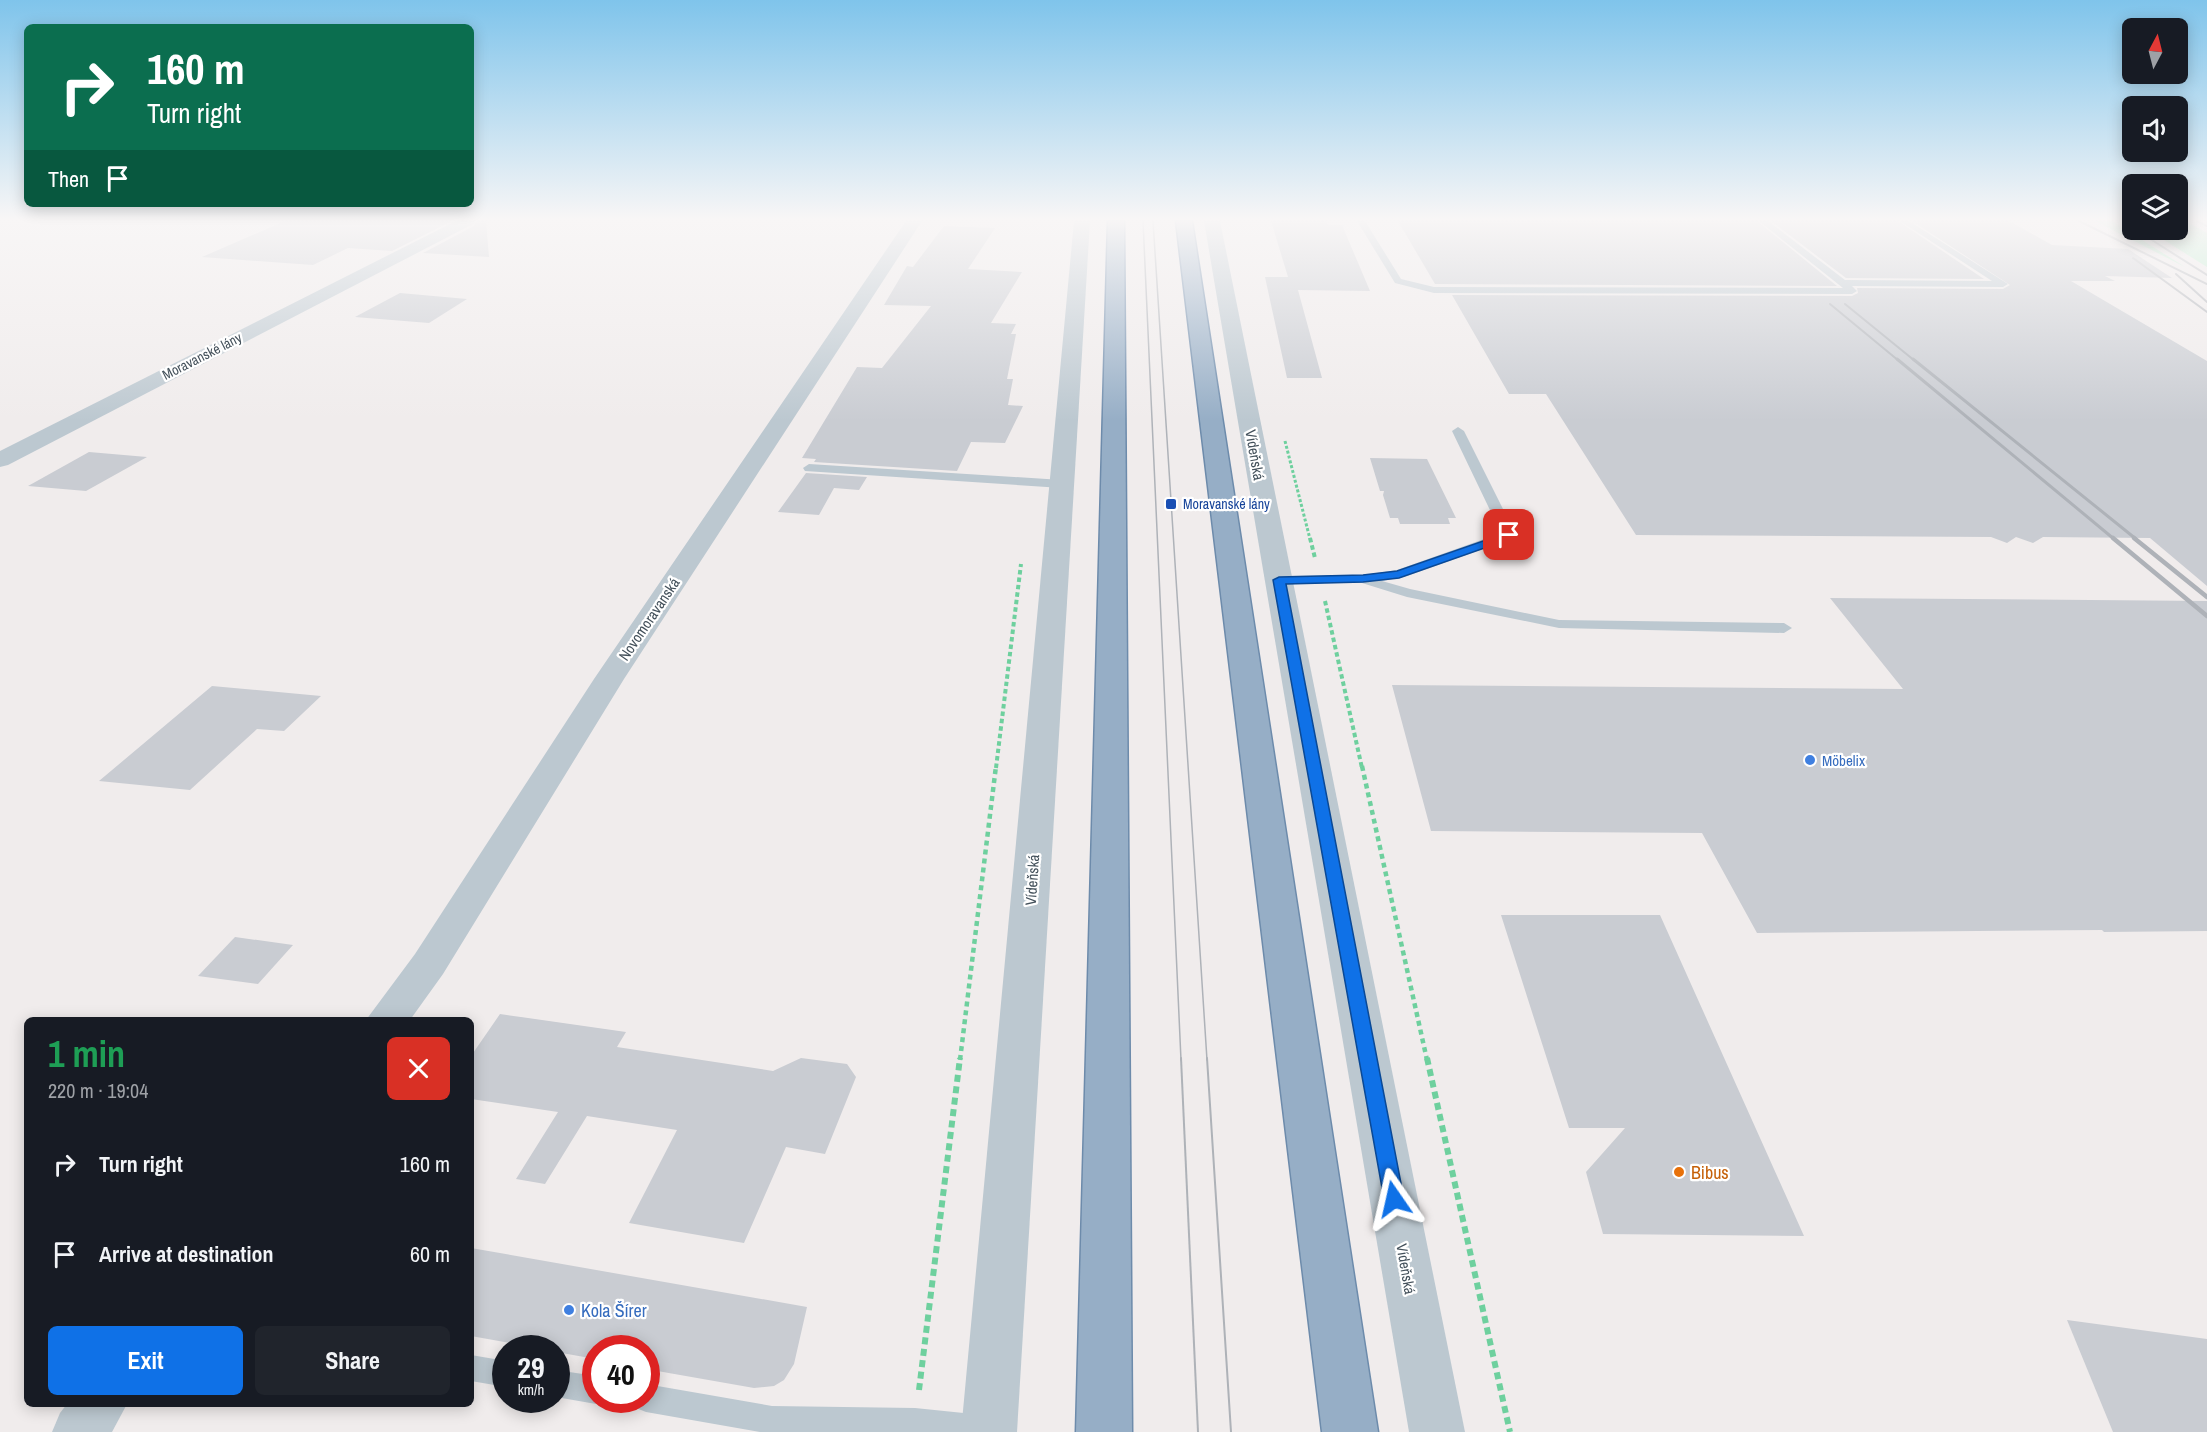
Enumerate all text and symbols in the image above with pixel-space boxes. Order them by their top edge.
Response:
north arrow [2122,18,2188,84]
map controls [2122,18,2188,240]
text: 160 m [147,41,245,97]
icon: right [48,48,126,126]
text: Turn right [147,95,241,131]
button: sound [2122,96,2188,162]
icon: arrive [101,162,134,195]
text: Then [48,164,89,194]
button: layers [2122,174,2188,240]
street label: Moravanské lány [159,328,245,384]
street label: Vídeňská [1240,428,1270,482]
place label: Moravanské lány [1183,495,1270,513]
marker: Moravanské lány [1164,497,1178,511]
pin [1483,509,1534,560]
icon: arrive [1492,518,1525,551]
street label: Novomoravanská [614,573,685,665]
place label: Möbelix [1822,750,1866,771]
marker: Möbelix [1803,753,1817,767]
street label: Vídeňská [1020,854,1044,906]
text: 1 min [48,1030,125,1078]
button: close [387,1037,450,1100]
text: 220 m · 19:04 [48,1077,148,1104]
icon: right [48,1148,81,1181]
text: Turn right [99,1149,183,1179]
text: 160 m [400,1149,450,1179]
place label: Bibus [1691,1160,1729,1185]
marker: Bibus [1672,1165,1686,1179]
position arrow [1362,1167,1426,1231]
icon: arrive [48,1238,81,1271]
text: Arrive at destination [99,1239,273,1269]
text: 60 m [410,1239,450,1269]
street label: Vídeňská [1391,1242,1421,1296]
place label: Kola Šírer [581,1298,647,1323]
marker: Kola Šírer [562,1303,576,1317]
button: Exit [48,1326,243,1395]
button: Share [255,1326,450,1395]
speed limit sign: 40 [582,1335,660,1413]
text: 29 [517,1347,545,1387]
text: km/h [518,1379,544,1400]

